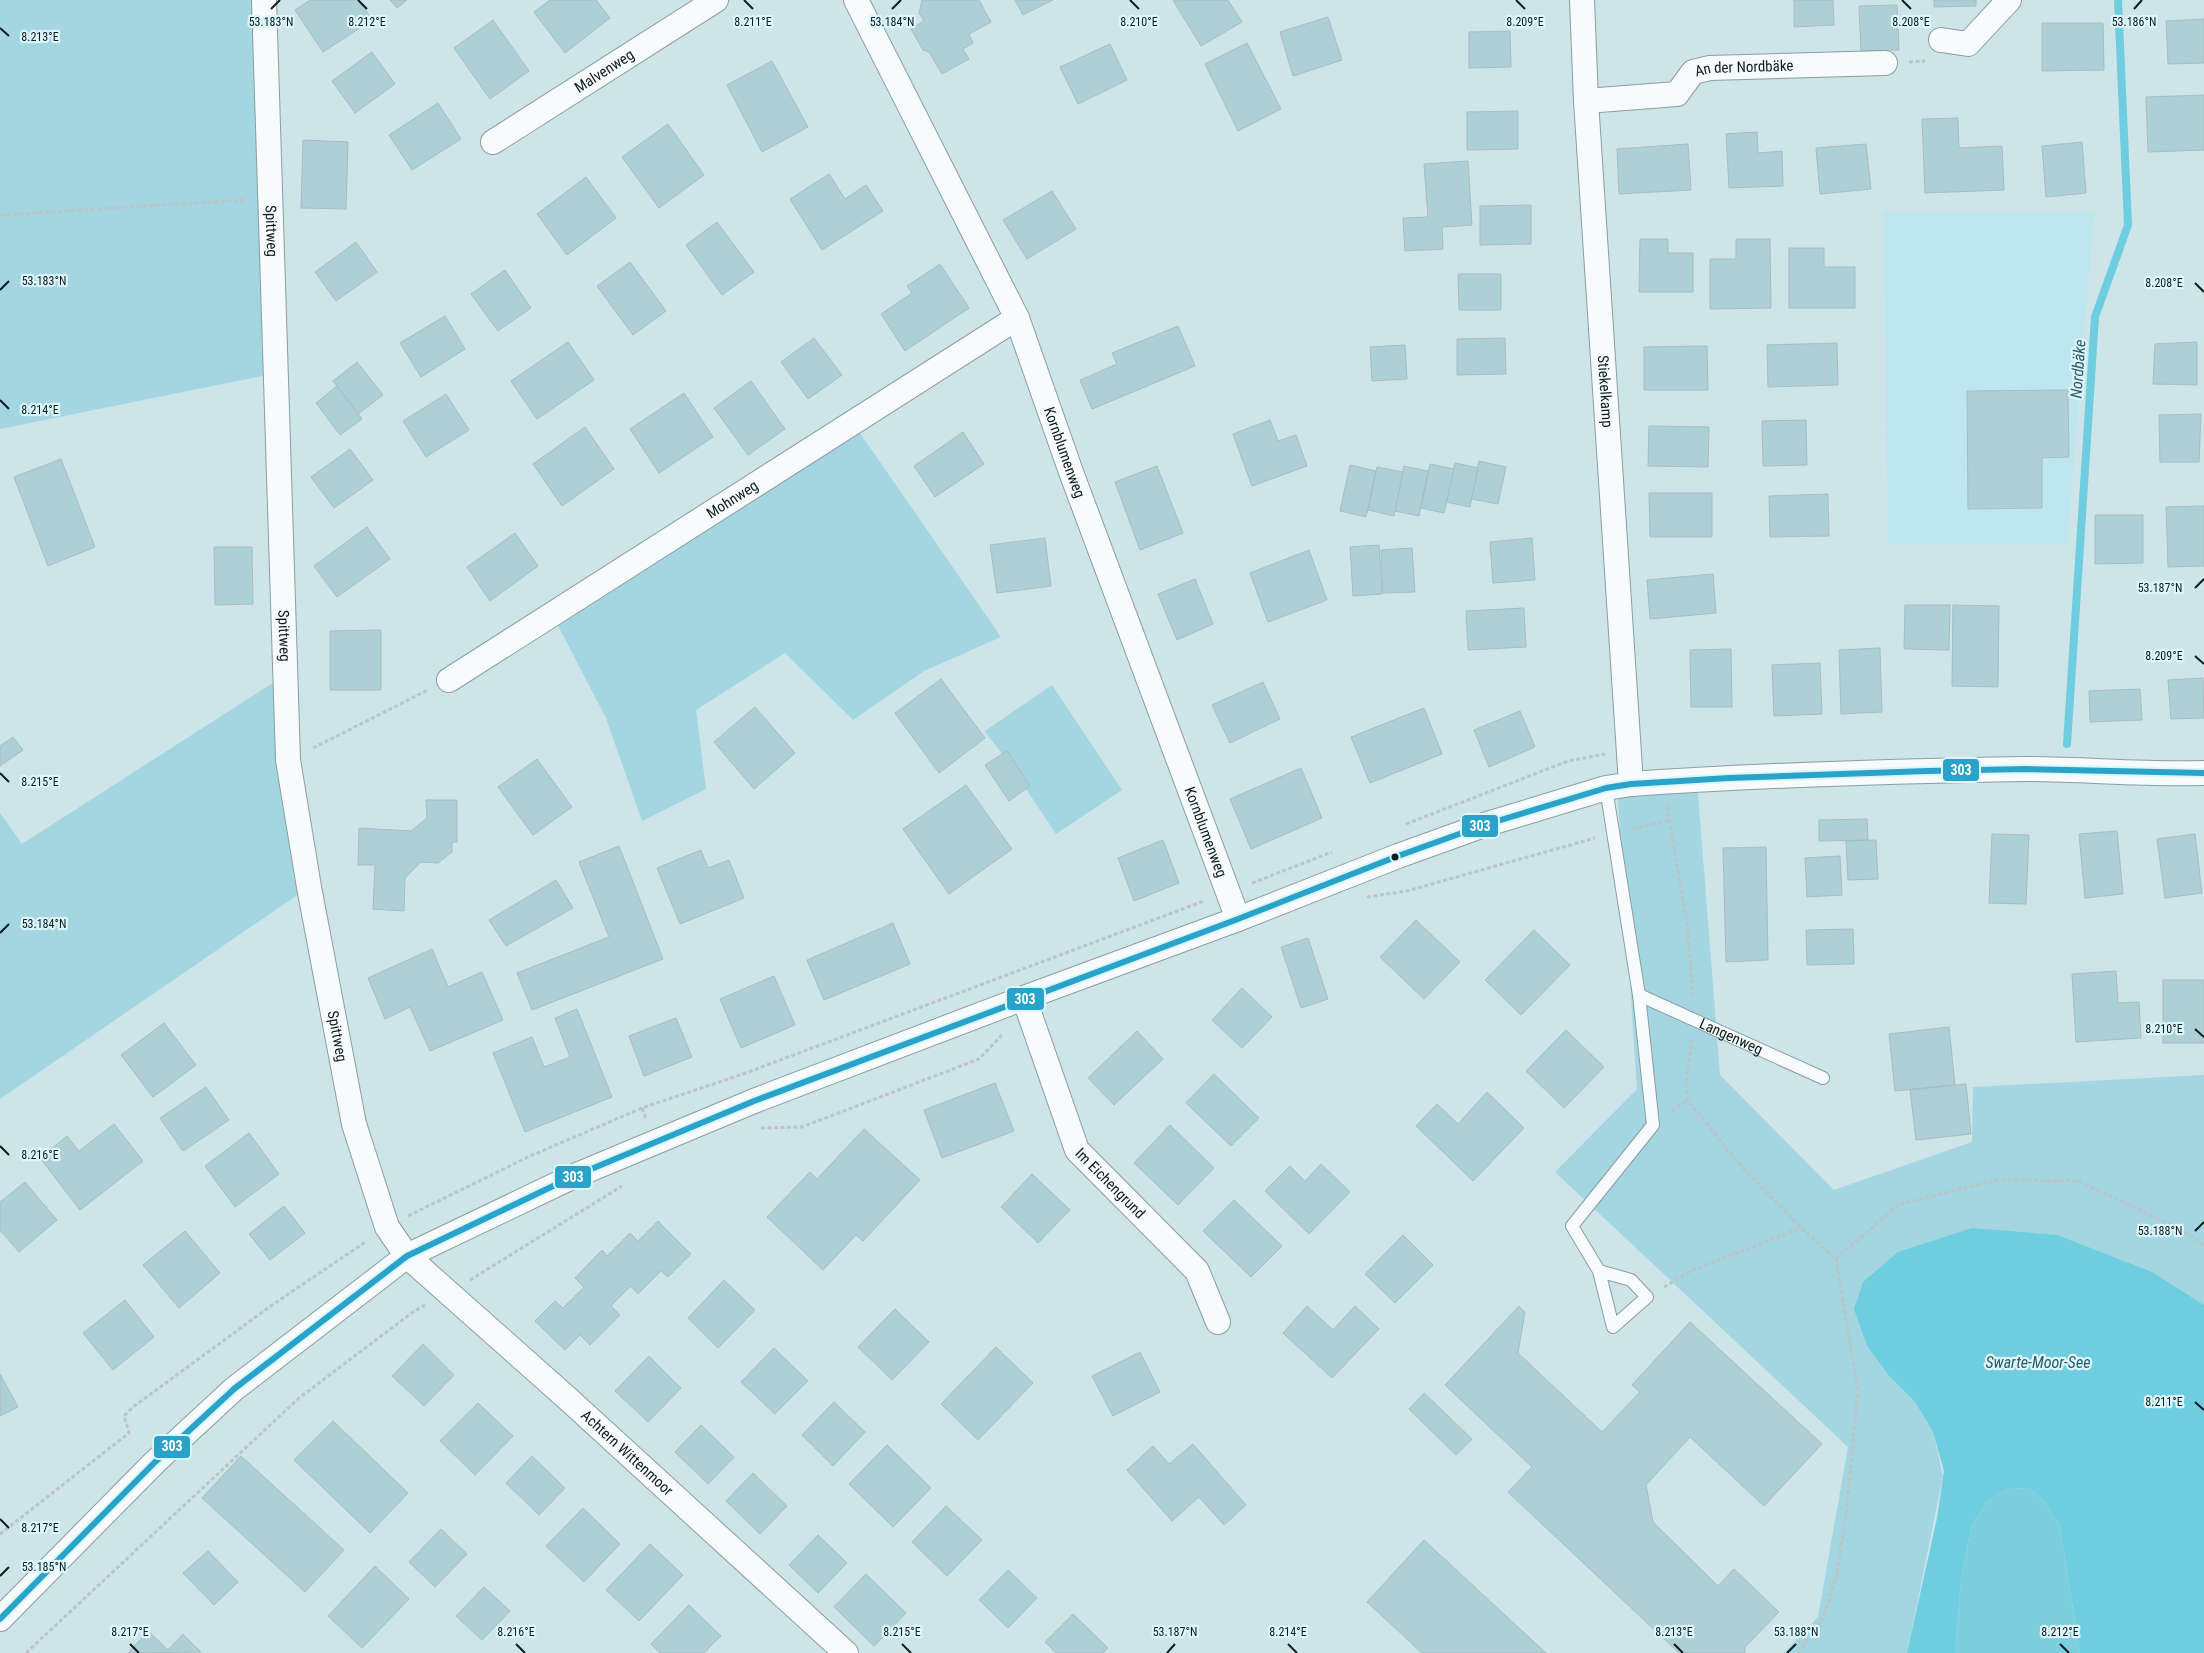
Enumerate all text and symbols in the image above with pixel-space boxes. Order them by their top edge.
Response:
text: 53.183°N [249,15,293,29]
text: 8.212°E [348,15,386,29]
text: 8.211°E [734,15,772,29]
text: 53.184°N [870,15,914,29]
text: 8.210°E [1120,15,1158,29]
text: 8.209°E [1506,15,1544,29]
text: 8.208°E [1892,15,1930,29]
text: 53.186°N [2112,15,2156,29]
text: 8.213°E [21,30,59,44]
street label: Malvenweg [571,46,637,97]
street label: An der Nordbäke [1693,57,1794,80]
street label: Spittweg [261,205,281,257]
text: 53.183°N [22,274,66,288]
text: 8.208°E [2145,276,2183,290]
water label: Nordbäke [2066,339,2090,399]
street label: Stiekelkamp [1594,355,1616,428]
text: 8.214°E [21,403,59,417]
street label: Kornblumenweg [1040,405,1089,500]
street label: Mohnweg [703,476,761,522]
text: 53.187°N [2138,581,2182,595]
street label: Spittweg [274,610,294,662]
text: 8.209°E [2145,649,2183,663]
line badge: 303 [1942,758,1980,782]
text: 303 [1950,762,1972,778]
text: 8.215°E [21,775,59,789]
street label: Kornblumenweg [1180,784,1231,880]
line badge: 303 [1461,814,1499,838]
text: 303 [1469,818,1491,834]
unlabelled marker [1390,852,1400,862]
text: 53.184°N [22,917,66,931]
line badge: 303 [1006,987,1045,1011]
text: 303 [1014,991,1036,1007]
street label: Spittweg [324,1009,351,1063]
street label: Langenweg [1697,1014,1766,1059]
text: 8.210°E [2145,1022,2183,1036]
street label: Im Eichengrund [1071,1144,1149,1222]
text: 8.216°E [21,1148,59,1162]
line badge: 303 [554,1165,592,1189]
text: 303 [562,1169,584,1185]
text: 53.188°N [2138,1224,2182,1238]
water label: Swarte-Moor-See [1986,1353,2090,1372]
text: 8.211°E [2145,1395,2183,1409]
street label: Achtern Wittenmoor [577,1406,677,1500]
line badge: 303 [153,1435,191,1459]
text: 303 [161,1438,183,1454]
text: 8.217°E [21,1521,59,1535]
text: 53.185°N [22,1560,66,1574]
text: 8.217°E [111,1625,149,1639]
text: 8.216°E [497,1625,535,1639]
text: 8.215°E [883,1625,921,1639]
text: 53.187°N [1153,1625,1197,1639]
text: 8.214°E [1269,1625,1307,1639]
text: 8.213°E [1655,1625,1693,1639]
text: 53.188°N [1774,1625,1818,1639]
text: 8.212°E [2041,1625,2079,1639]

